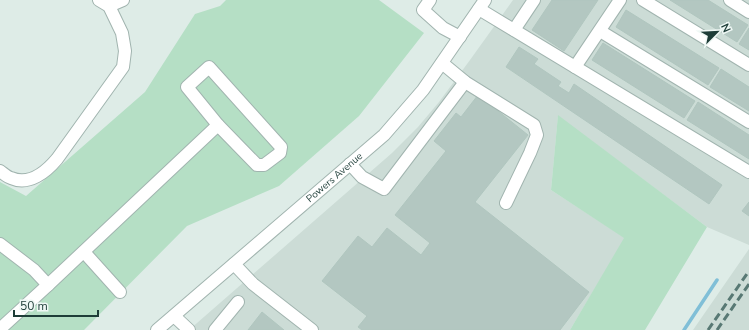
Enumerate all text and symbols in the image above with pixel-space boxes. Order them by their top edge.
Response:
north arrow [697,12,737,52]
text: N [717,21,734,35]
street label: Powers Avenue [303,149,366,206]
scale bar [14,292,98,318]
text: 50 m [20,298,48,314]

